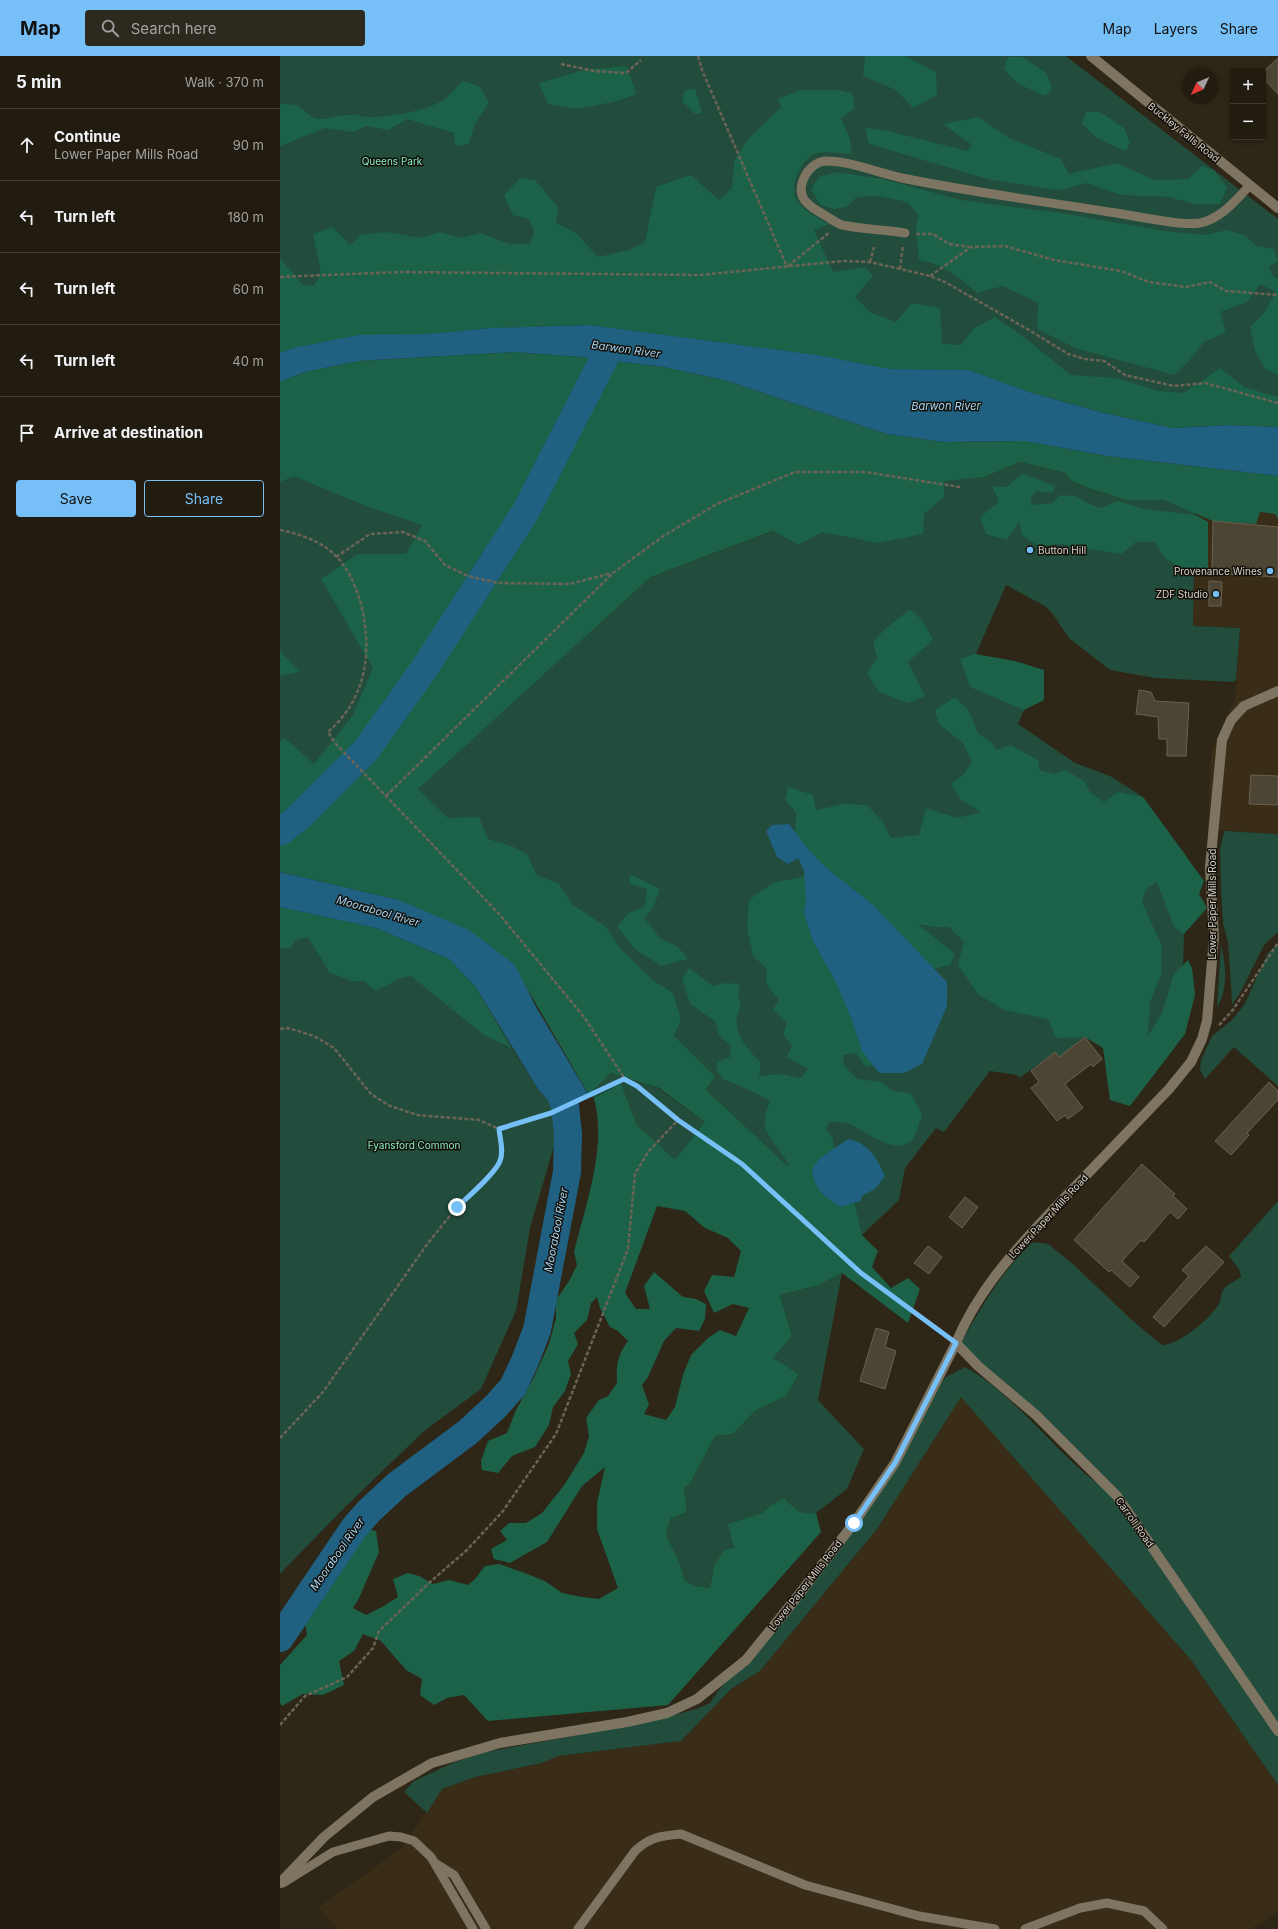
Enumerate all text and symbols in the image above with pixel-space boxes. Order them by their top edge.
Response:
search box [85,10,365,46]
text: Map [20,17,61,40]
icon: search [99,17,121,39]
text: Search here [131,19,216,38]
text: Map [1103,20,1132,37]
text: Layers [1154,20,1198,37]
text: Share [1220,20,1258,37]
north arrow [1182,68,1218,104]
map controls [1230,68,1266,140]
button: + [1230,68,1266,104]
text: 5 min [16,72,62,92]
text: Walk · 370 m [185,74,264,90]
street label: Buckley Falls Road [1146,99,1222,165]
button: − [1230,104,1266,140]
text: Continue [54,127,121,146]
icon: ahead [16,134,38,156]
text: 90 m [233,137,264,153]
text: Lower Paper Mills Road [54,146,198,162]
park label: Queens Park [362,155,423,167]
icon: left [16,206,38,228]
text: Turn left [54,207,115,226]
text: 180 m [227,209,264,225]
icon: left [16,278,38,300]
text: Turn left [54,279,115,298]
text: 60 m [233,281,264,297]
water label: Barwon River [591,337,662,361]
icon: left [16,350,38,372]
text: Turn left [54,351,115,370]
text: 40 m [232,353,264,369]
water label: Barwon River [911,399,982,413]
icon: arrive [16,422,38,444]
text: Arrive at destination [54,423,203,442]
button: Save [16,480,136,517]
button: Share [144,480,264,517]
place label: Button Hill [1038,544,1086,556]
marker: Button Hill [1025,545,1035,555]
place label: Provenance Wines [1174,565,1262,577]
marker: Provenance Wines [1265,566,1275,576]
place label: ZDF Studio [1156,588,1208,600]
marker: ZDF Studio [1211,589,1221,599]
street label: Lower Paper Mills Road [1206,849,1218,959]
water label: Moorabool River [335,892,422,930]
park label: Fyansford Common [368,1139,460,1151]
street label: Lower Paper Mills Road [1006,1171,1090,1261]
water label: Moorabool River [541,1186,571,1273]
route end [448,1198,466,1216]
street label: Carroll Road [1113,1495,1157,1549]
water label: Moorabool River [307,1514,368,1593]
route start [845,1514,863,1532]
street label: Lower Paper Mills Road [766,1538,844,1632]

